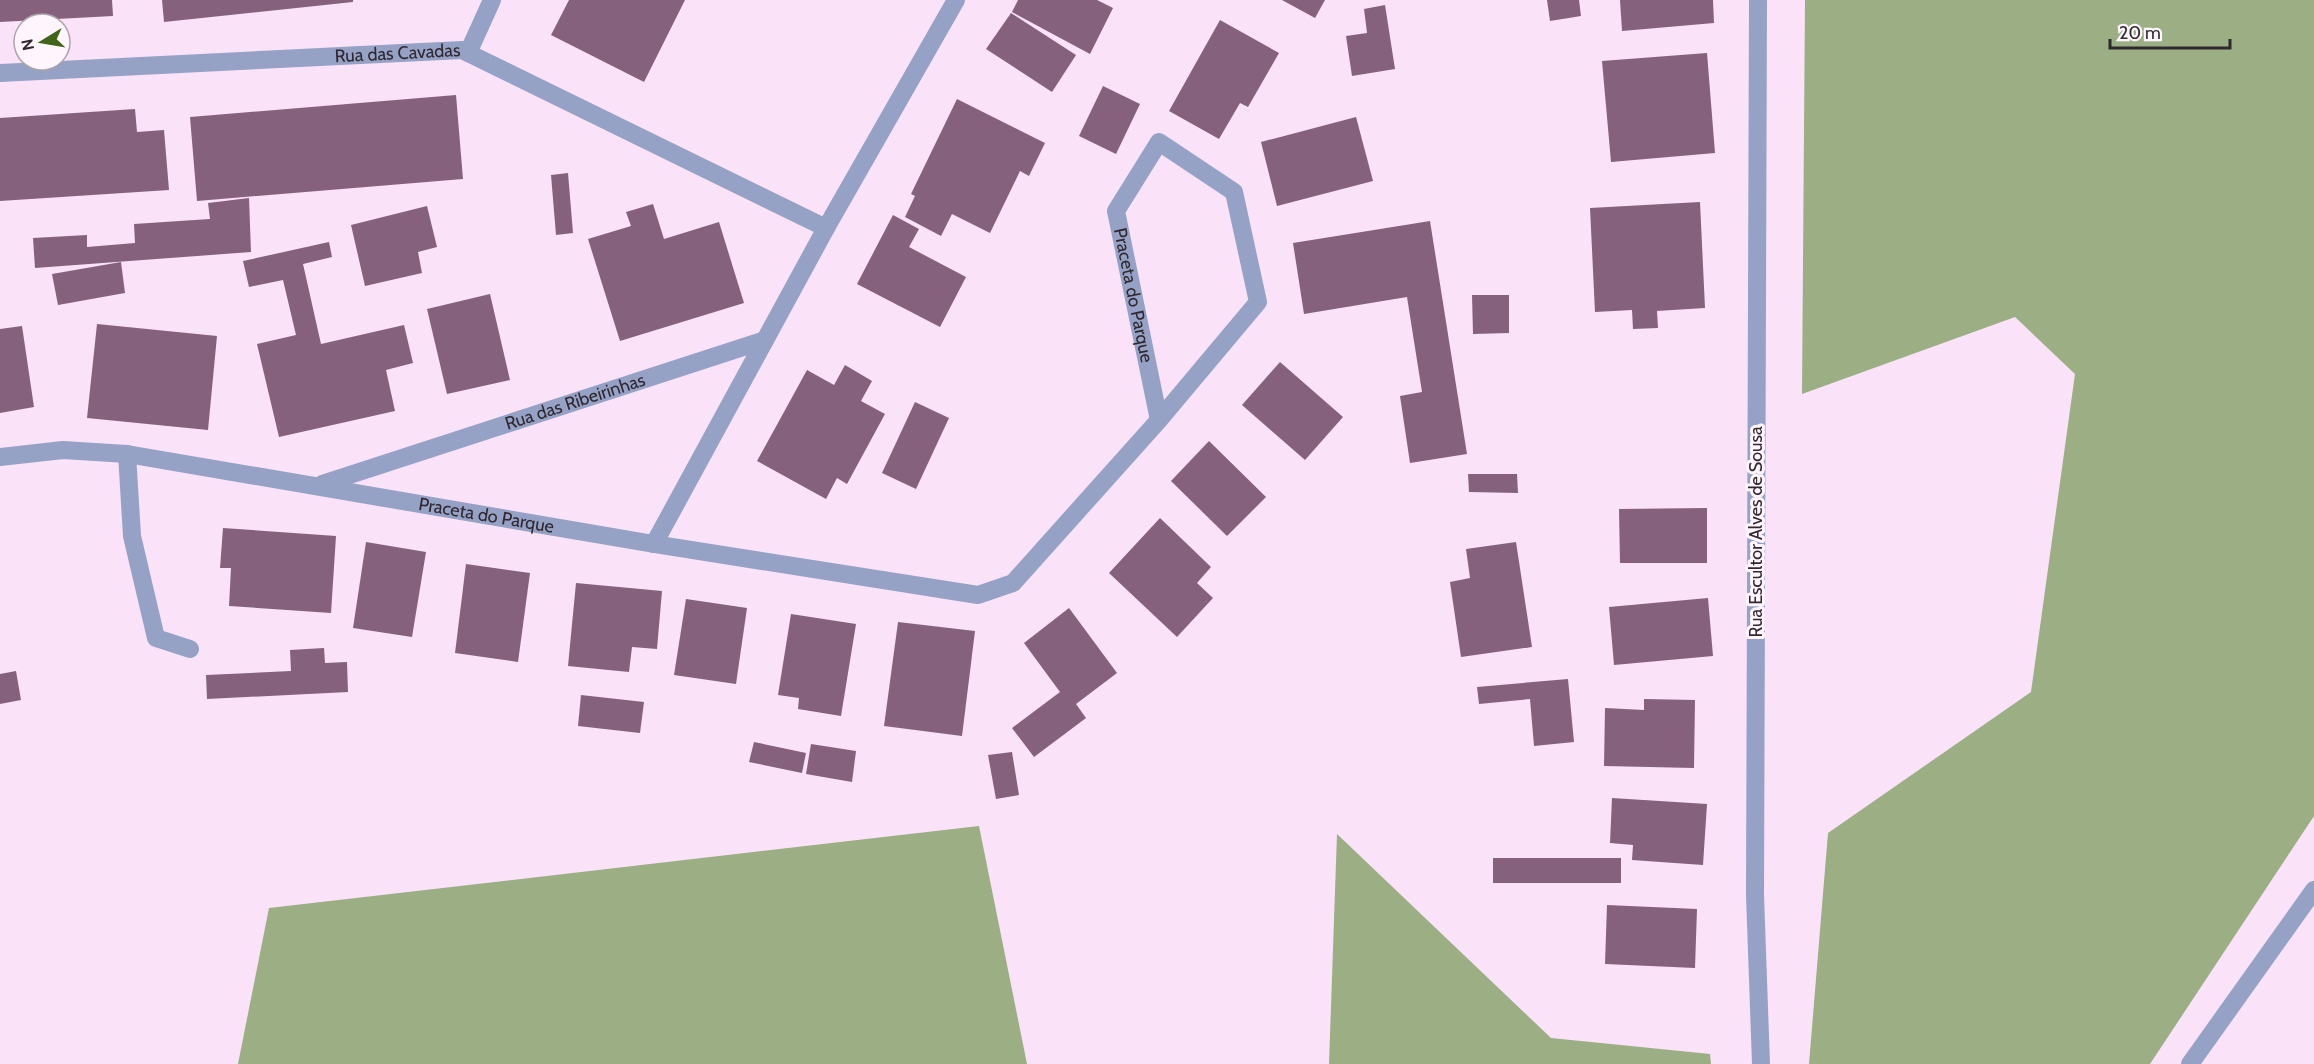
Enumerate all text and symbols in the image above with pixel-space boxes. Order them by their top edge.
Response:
north arrow [12,12,72,72]
scale bar [2110,12,2230,50]
text: 20 m [2119,22,2161,44]
text: N [17,37,38,52]
street label: Rua das Cavadas [334,39,461,67]
street label: Praceta do Parque [1109,226,1158,365]
street label: Rua das Ribeirinhas [502,369,648,435]
street label: Rua Escultor Alves de Sousa [1745,426,1767,638]
street label: Praceta do Parque [417,493,556,538]

